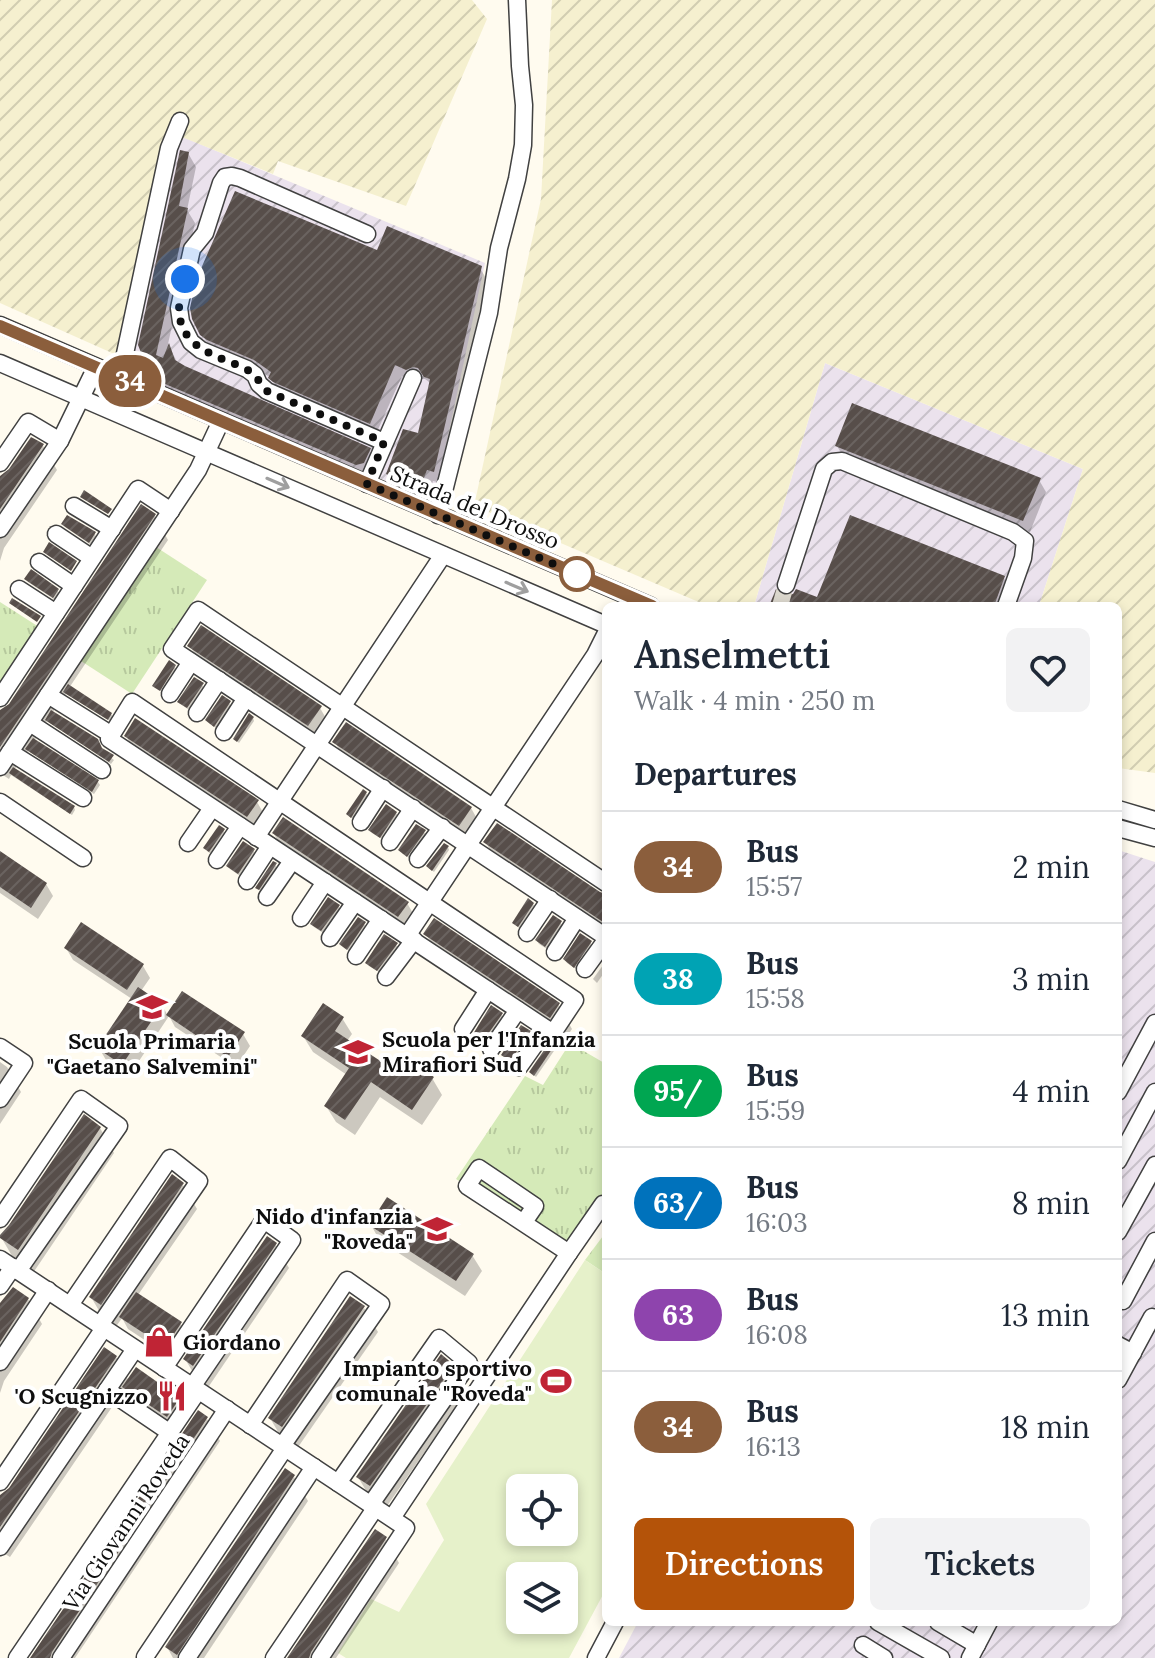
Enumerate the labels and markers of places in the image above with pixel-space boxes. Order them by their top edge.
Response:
unlabelled marker [560,557,594,591]
school or university icon: Scuola Primaria "Gaetano Salvemini" [135,990,169,1024]
place label: Scuola per l'Infanzia Mirafiori Sud [382,1025,596,1078]
place label: Scuola Primaria "Gaetano Salvemini" [47,1027,257,1080]
school or university icon: Scuola per l'Infanzia Mirafiori Sud [341,1035,375,1069]
place label: Nido d'infanzia "Roveda" [255,1202,413,1255]
school or university icon: Nido d'infanzia "Roveda" [420,1212,454,1246]
shop icon: Giordano [142,1325,176,1359]
place label: Giordano [183,1328,281,1356]
place label: Impianto sportivo comunale "Roveda" [335,1354,532,1407]
sports icon: Impianto sportivo comunale "Roveda" [539,1364,573,1398]
restaurant icon: 'O Scugnizzo [155,1379,189,1413]
place label: 'O Scugnizzo [14,1382,148,1410]

